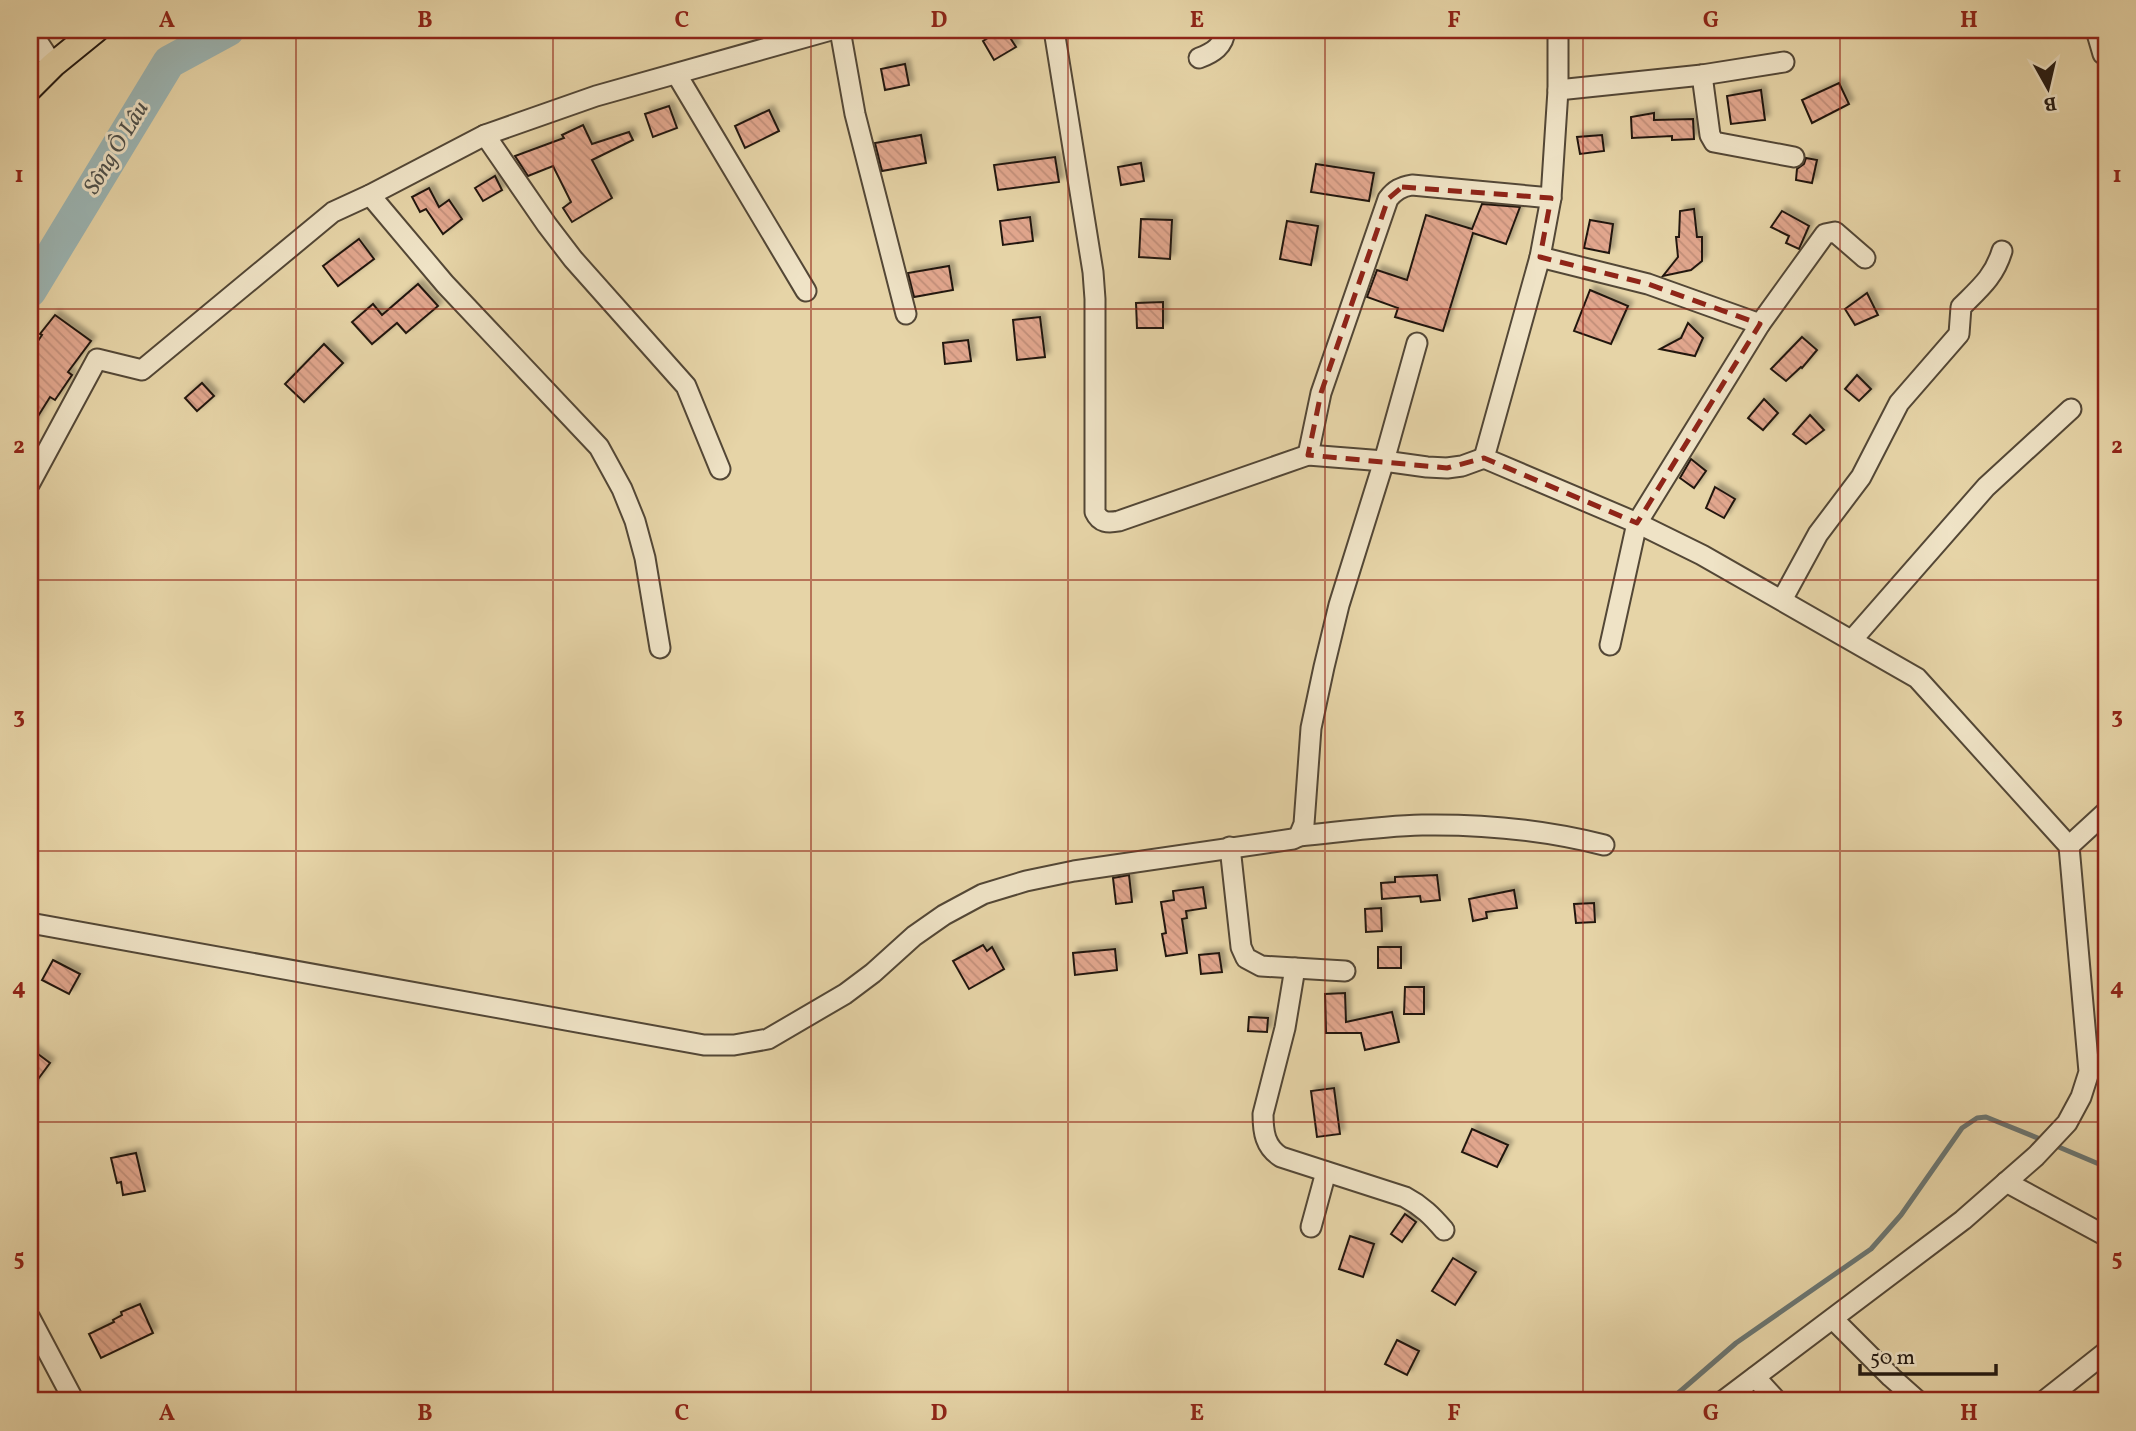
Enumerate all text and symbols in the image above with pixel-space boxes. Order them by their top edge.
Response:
text: A [159,5,175,37]
text: B [417,5,433,37]
text: C [675,5,689,37]
text: D [931,5,948,37]
text: E [1190,5,1204,37]
text: F [1447,5,1461,37]
text: G [1703,5,1719,37]
text: H [1960,5,1978,37]
north arrow [2014,52,2084,122]
text: B [2042,89,2058,117]
water label: Sông Ô Lâu [77,95,157,201]
text: 1 [14,160,24,192]
text: 1 [2112,160,2122,192]
text: 2 [13,431,25,463]
text: 2 [2111,431,2123,463]
text: 3 [13,701,25,733]
text: 3 [2111,701,2123,733]
text: 4 [12,972,26,1004]
text: 4 [2110,972,2124,1004]
text: 5 [13,1243,25,1275]
text: 5 [2111,1243,2123,1275]
scale bar [1860,1333,1996,1377]
text: 50 m [1870,1344,1915,1373]
text: A [159,1398,175,1430]
text: B [417,1398,433,1430]
text: C [675,1398,689,1430]
text: D [931,1398,948,1430]
text: E [1190,1398,1204,1430]
text: F [1447,1398,1461,1430]
text: G [1703,1398,1719,1430]
text: H [1960,1398,1978,1430]

